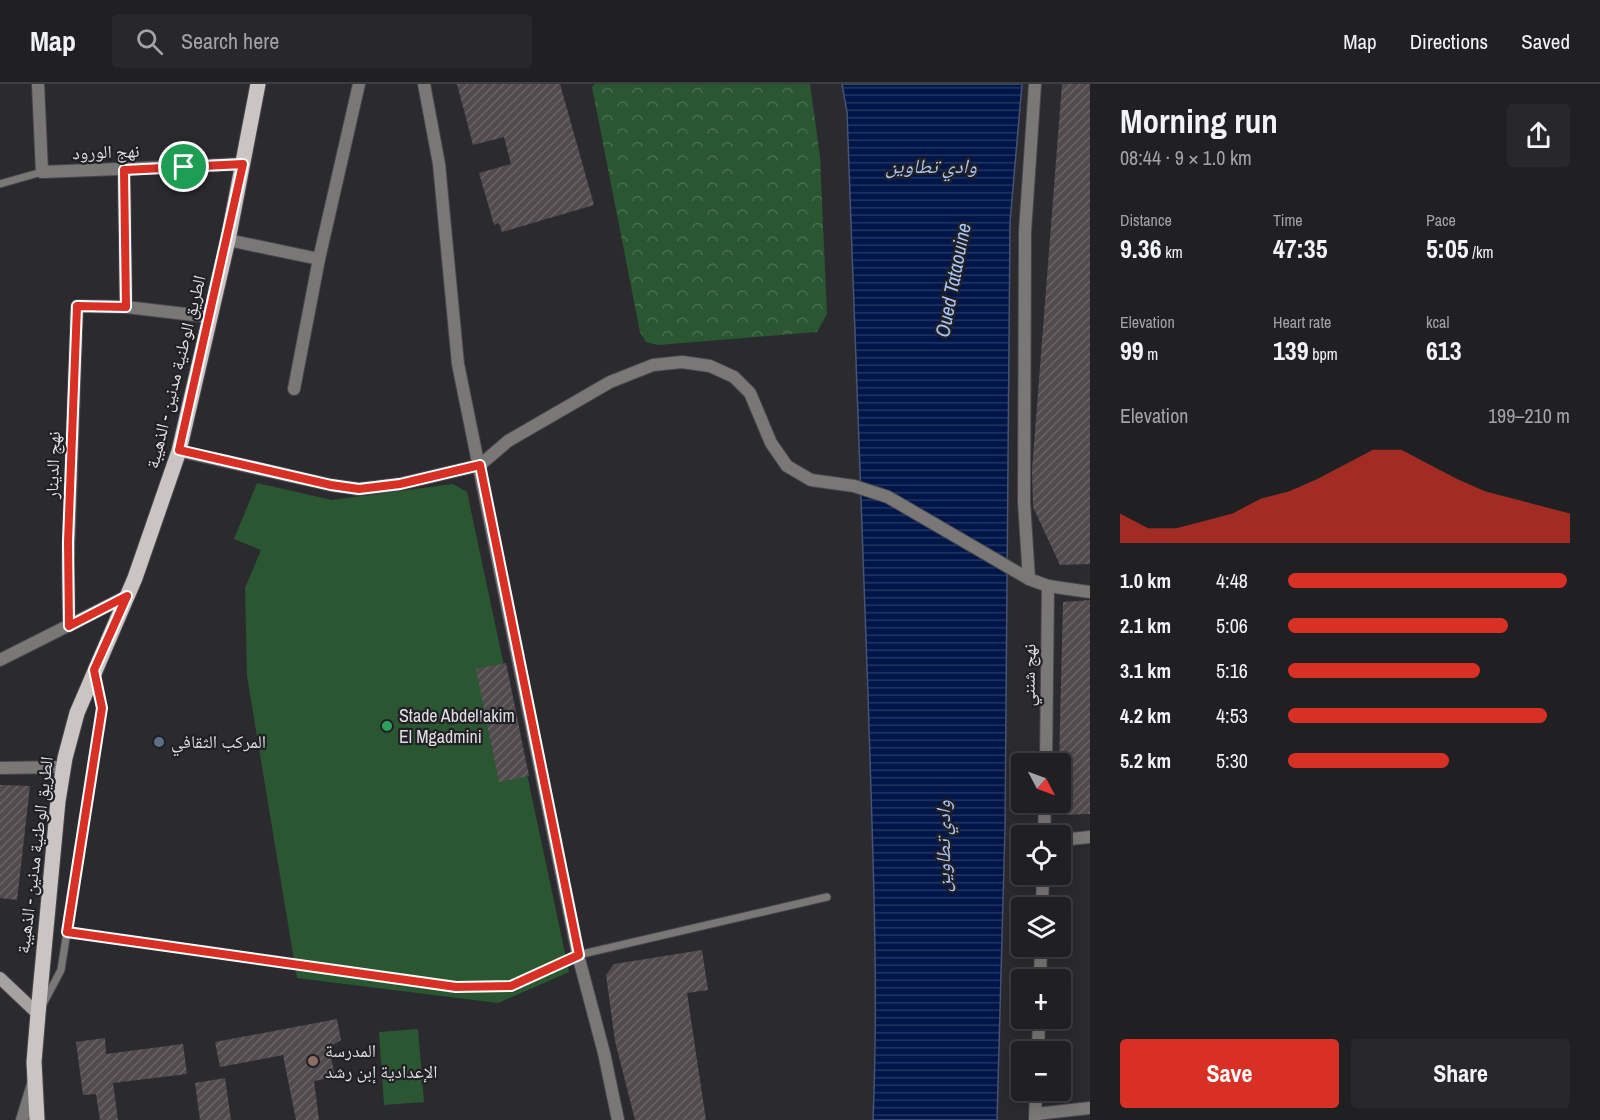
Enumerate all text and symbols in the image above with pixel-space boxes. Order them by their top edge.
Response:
search box [112,14,532,68]
text: Map [30,22,76,60]
icon: search [133,25,166,58]
text: Search here [181,26,279,56]
text: Map [1343,27,1377,56]
text: Directions [1410,27,1488,56]
text: Saved [1521,27,1570,56]
text: Morning run [1120,99,1278,143]
button: share [1507,104,1570,167]
street label: نهج الورود [72,138,140,165]
pin [158,141,209,192]
text: 08:44 · 9 × 1.0 km [1120,144,1252,171]
icon: arrive [167,150,200,183]
water label: وادي تطاوين [885,152,977,182]
text: Distance [1120,209,1172,231]
text: Time [1273,209,1303,231]
text: Pace [1426,209,1456,231]
water label: Oued Tataouine [928,220,977,339]
text: 9.36 [1120,231,1162,266]
text: 47:35 [1273,231,1328,266]
text: 5:05 [1426,231,1469,266]
text: km [1162,241,1183,263]
text: /km [1469,241,1493,263]
street label: الطريق الوطنية مدنين - الذهيبة [139,273,212,471]
text: Elevation [1120,311,1175,333]
text: Heart rate [1273,311,1331,333]
text: kcal [1426,311,1449,333]
text: 99 [1120,333,1144,368]
text: 139 [1273,333,1309,368]
text: 613 [1426,333,1462,368]
text: m [1144,343,1158,365]
text: bpm [1309,343,1338,365]
text: Elevation [1120,402,1188,429]
text: 199–210 m [1488,402,1570,429]
street label: نهج الدينار [39,431,66,500]
text: 1.0 km [1120,567,1171,594]
text: 4:48 [1216,567,1248,594]
text: 2.1 km [1120,612,1171,639]
text: 5:06 [1216,612,1248,639]
street label: نهج شنني [1015,643,1044,707]
text: 3.1 km [1120,657,1171,684]
text: 5:16 [1216,657,1248,684]
text: 4.2 km [1120,702,1171,729]
text: 4:53 [1216,702,1248,729]
place label: Stade Abdelاakim El Mgadmini [399,703,515,749]
marker: Stade Abdelاakim El Mgadmini [380,719,394,733]
place label: المركب الثقافي [171,729,266,757]
marker: المركب الثقافي [152,735,166,749]
text: 5.2 km [1120,747,1171,774]
text: 5:30 [1216,747,1248,774]
north arrow [1011,753,1071,813]
map controls [1011,753,1071,1101]
street label: الطريق الوطنية مدنين - الذهيبة [10,755,59,955]
water label: وادي تطاوين [929,800,959,892]
button: locate [1011,825,1071,885]
button: layers [1011,897,1071,957]
button: + [1011,969,1071,1029]
place label: المدرسة الإعدادية إبن رشد [325,1038,438,1084]
button: Save [1120,1039,1339,1108]
button: Share [1351,1039,1570,1108]
button: − [1011,1041,1071,1101]
marker: المدرسة الإعدادية إبن رشد [306,1054,320,1068]

